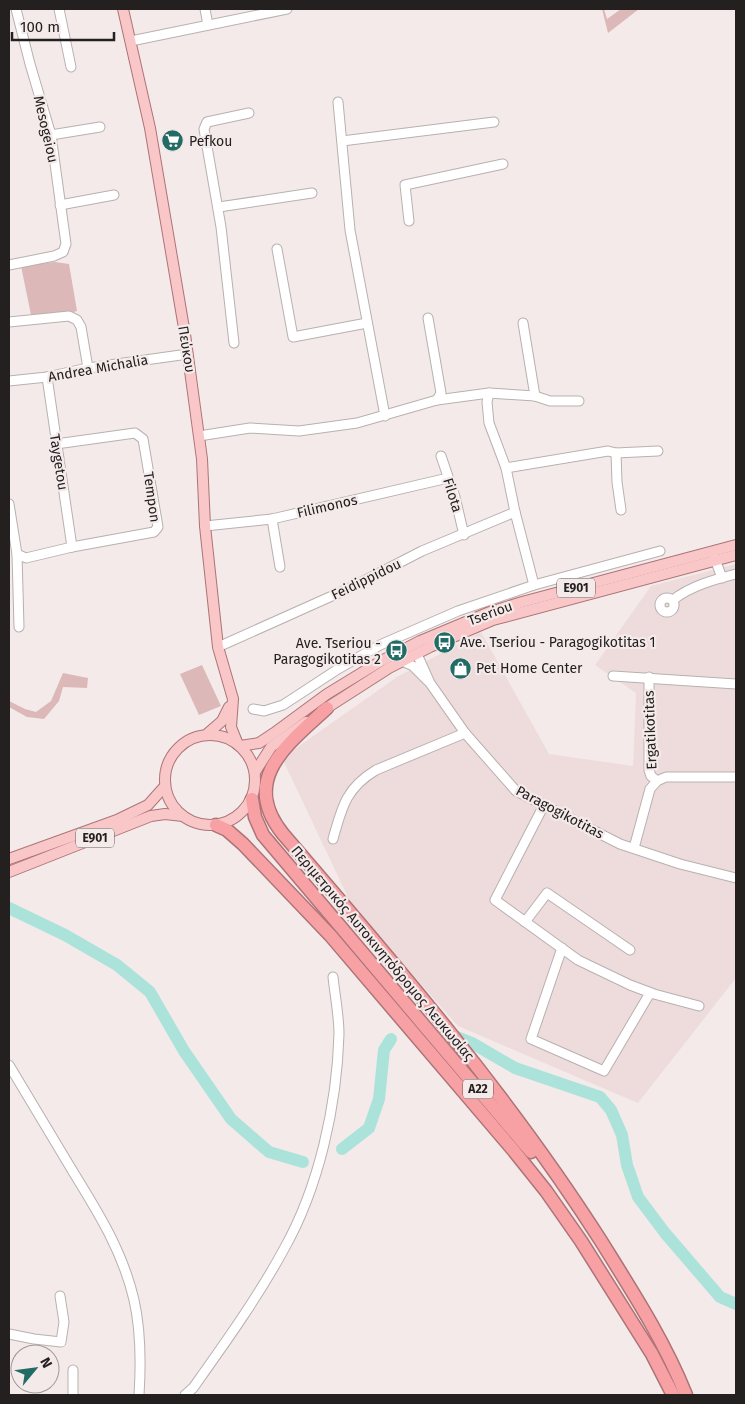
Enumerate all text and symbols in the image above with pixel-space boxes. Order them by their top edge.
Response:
scale bar [12,10,115,42]
text: 100 m [20,18,60,36]
street label: Mesogeiou [30,94,61,164]
supermarket icon: Pefkou [161,129,185,153]
place label: Pefkou [189,133,232,150]
street label: Πεύκου [174,324,199,374]
street label: Andrea Michalia [47,351,149,386]
street label: Taygetou [46,433,71,491]
street label: Tempon [140,471,163,523]
street label: Filota [439,476,466,514]
street label: Filimonos [295,491,359,522]
street label: Feidippidou [329,555,404,604]
road number: E901 [557,578,595,598]
street label: Tseriou [465,598,515,629]
bus stop icon: Ave. Tseriou - Paragogikotitas 1 [432,630,456,654]
place label: Ave. Tseriou - Paragogikotitas 1 [460,634,656,651]
place label: Ave. Tseriou - Paragogikotitas 2 [273,635,381,668]
bus stop icon: Ave. Tseriou - Paragogikotitas 2 [385,639,409,663]
shop icon: Pet Home Center [448,656,472,680]
place label: Pet Home Center [476,660,583,677]
street label: Ergatikotitas [641,690,660,770]
street label: Paragogikotitas [513,782,607,843]
road number: E901 [76,828,114,848]
street label: Περιμετρικός Αυτοκινητόδρομος Λευκωσίας [288,842,478,1065]
road number: A22 [463,1080,493,1098]
north arrow [10,1344,60,1394]
text: N [36,1355,56,1371]

